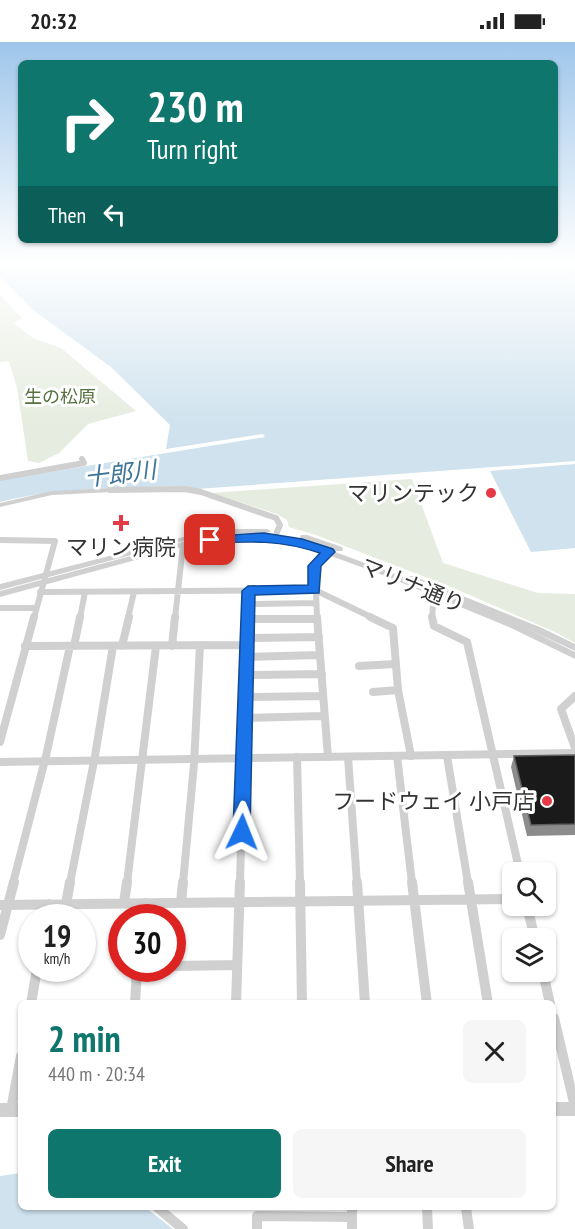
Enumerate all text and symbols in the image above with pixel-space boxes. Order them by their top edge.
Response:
text: 20:32 [30,7,78,35]
text: 230 m [147,79,244,134]
icon: right [48,84,126,162]
text: Turn right [147,132,238,166]
icon: left [98,198,131,231]
text: Then [48,201,86,229]
park label: 生の松原 [24,385,96,408]
water label: 十郎川 [82,453,161,493]
place label: マリンテック [347,479,479,507]
marker: マリンテック [484,486,498,500]
marker: マリン病院 [112,514,130,532]
pin [184,514,235,565]
icon: arrive [193,523,226,556]
place label: マリン病院 [66,533,176,561]
street label: マリナ通り [357,551,469,619]
place label: フードウェイ 小戸店 [332,787,535,815]
marker: フードウェイ 小戸店 [540,794,554,808]
position arrow [210,800,274,864]
map controls [502,862,556,982]
button: search [502,862,556,916]
speed limit sign: 30 [108,904,186,982]
text: 19 [43,916,71,955]
button: layers [502,928,556,982]
text: km/h [44,949,70,968]
text: 2 min [48,1015,121,1062]
button: close [463,1020,526,1083]
text: 440 m · 20:34 [48,1061,145,1087]
button: Exit [48,1129,281,1198]
button: Share [293,1129,526,1198]

